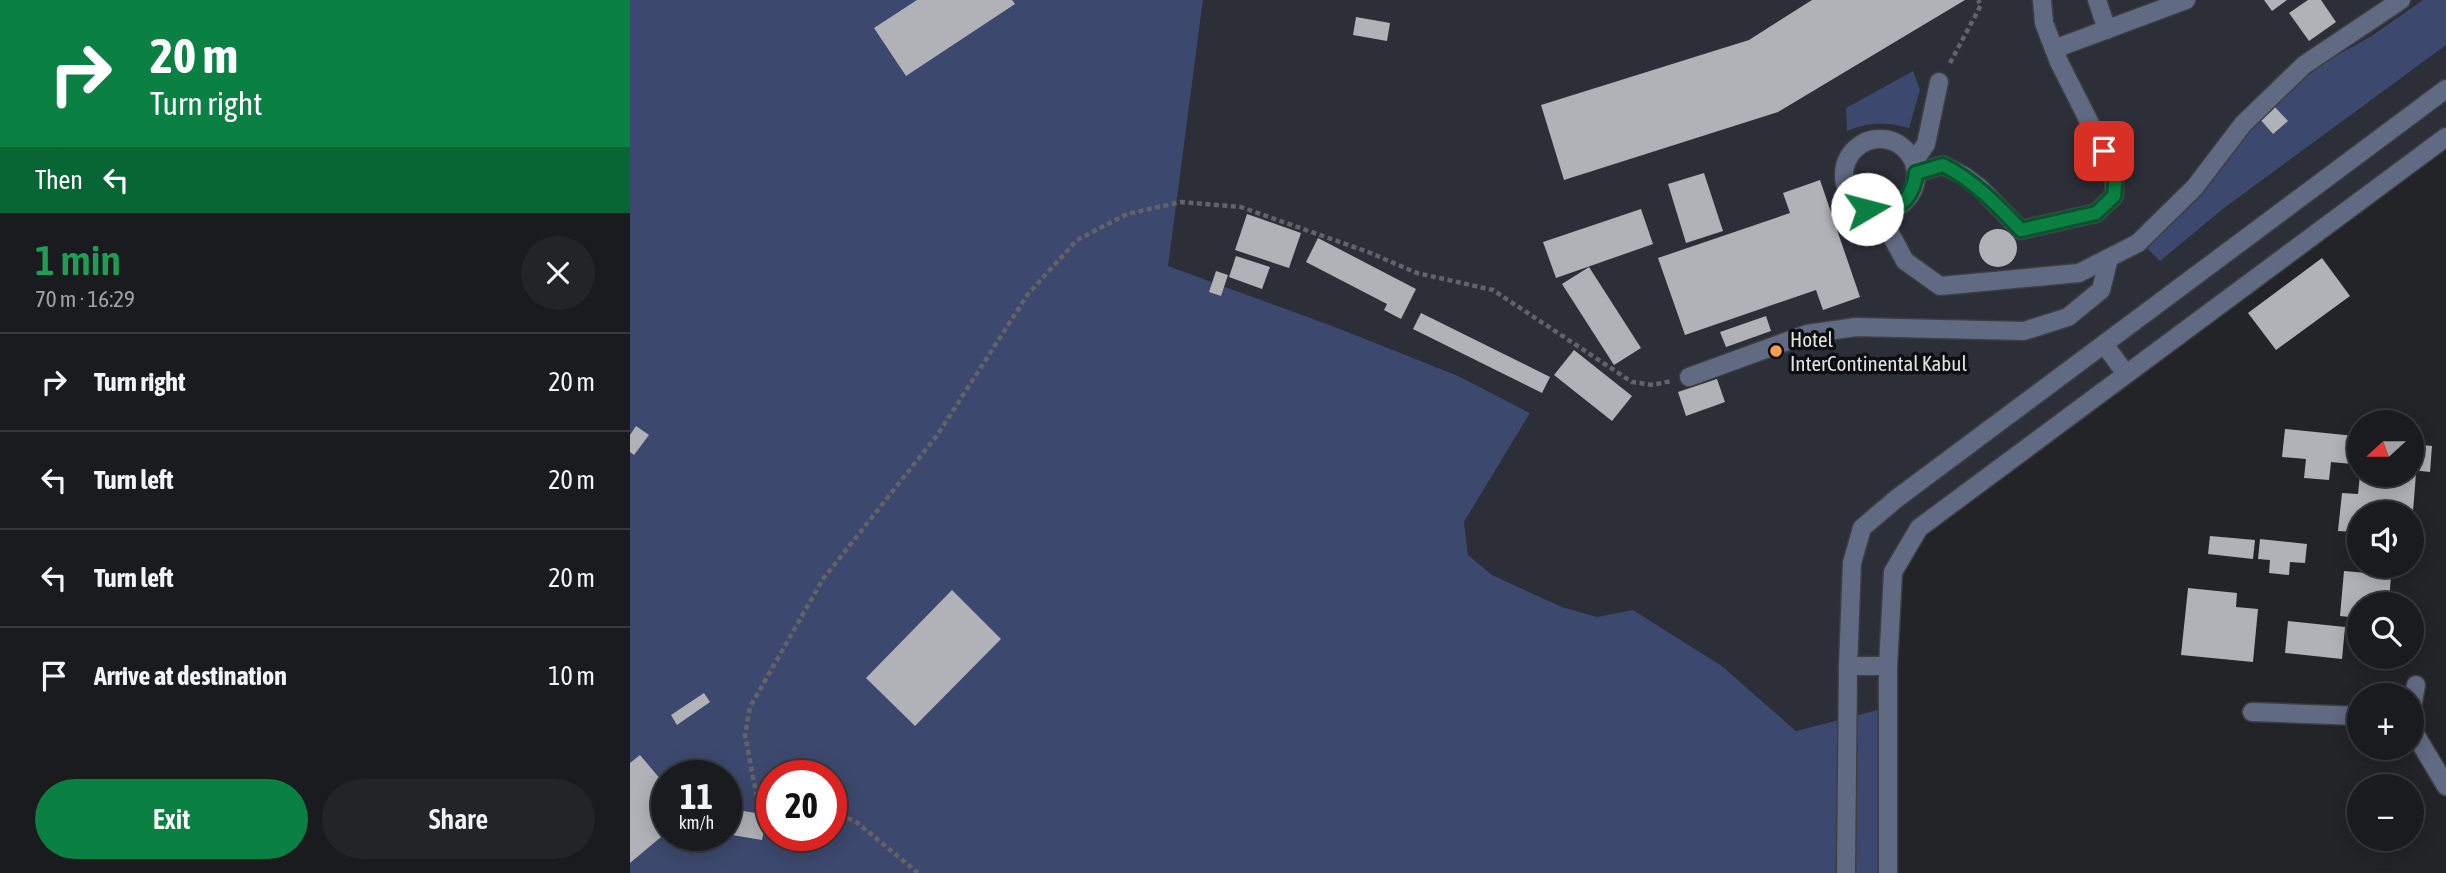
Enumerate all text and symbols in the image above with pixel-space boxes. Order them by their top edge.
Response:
text: 20 m [150,27,238,83]
icon: right [35,28,126,119]
text: Turn right [150,85,263,122]
pin [2074,121,2134,181]
icon: arrive [2085,132,2123,170]
icon: left [97,161,135,199]
text: Then [35,165,83,195]
position arrow [1830,172,1904,246]
text: 1 min [35,236,121,284]
button: close [521,236,595,310]
text: 70 m · 16:29 [35,286,135,312]
place label: Hotel InterContinental Kabul [1790,327,1967,375]
marker: Hotel InterContinental Kabul [1768,343,1784,359]
icon: right [35,363,73,401]
text: Turn right [94,367,185,397]
text: 20 m [548,367,595,397]
north arrow [2347,410,2424,486]
map controls [2347,410,2424,851]
icon: left [35,461,73,499]
text: Turn left [94,465,174,495]
text: 20 m [548,465,595,495]
button: sound [2347,501,2424,578]
icon: left [35,559,73,597]
text: Turn left [94,563,174,593]
text: 20 m [548,563,595,593]
button: search [2347,592,2424,669]
icon: arrive [35,657,73,695]
text: Arrive at destination [94,661,287,691]
text: 10 m [548,661,595,691]
button: + [2347,683,2424,760]
speed limit sign: 20 [756,760,847,851]
button: − [2347,774,2424,851]
text: 11 [680,776,713,816]
button: Exit [35,779,308,859]
button: Share [322,779,595,859]
text: km/h [679,812,714,833]

